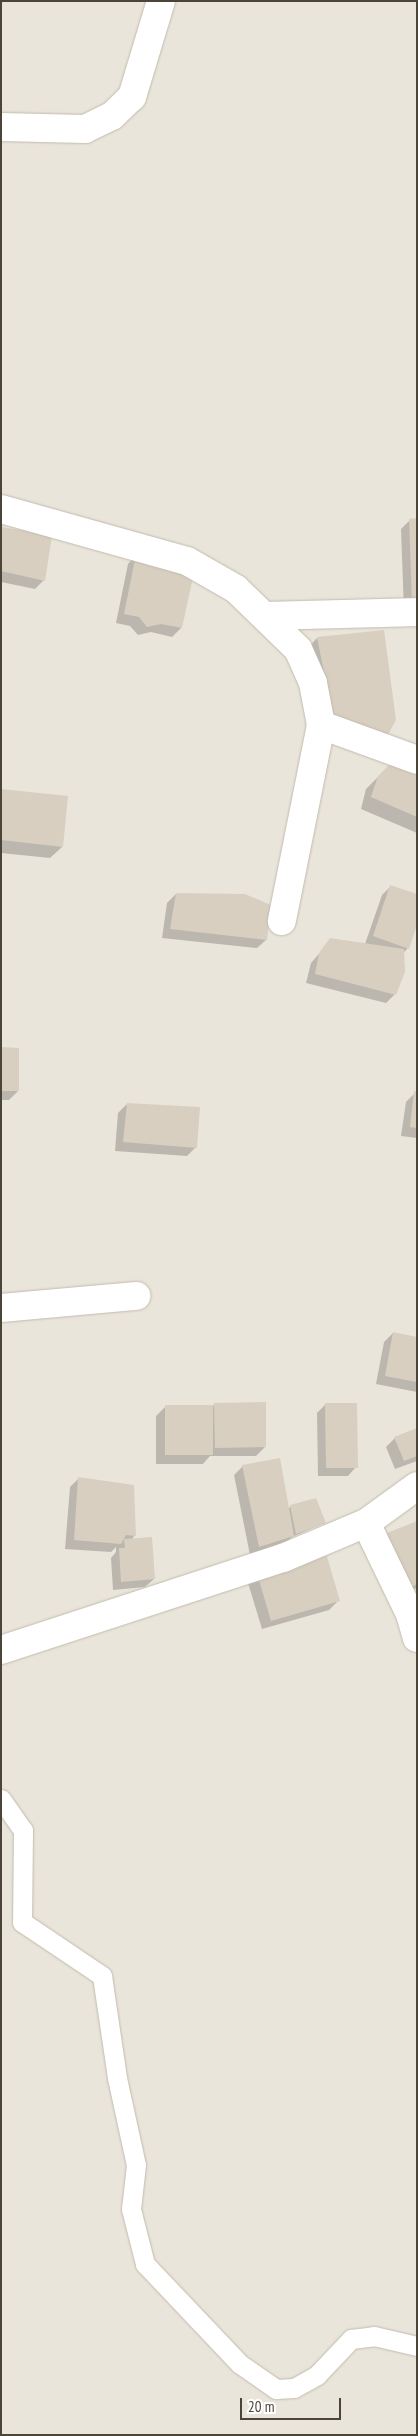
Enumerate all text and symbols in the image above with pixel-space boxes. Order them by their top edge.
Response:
scale bar [243,2388,344,2420]
text: 20 m [248,2397,274,2416]

